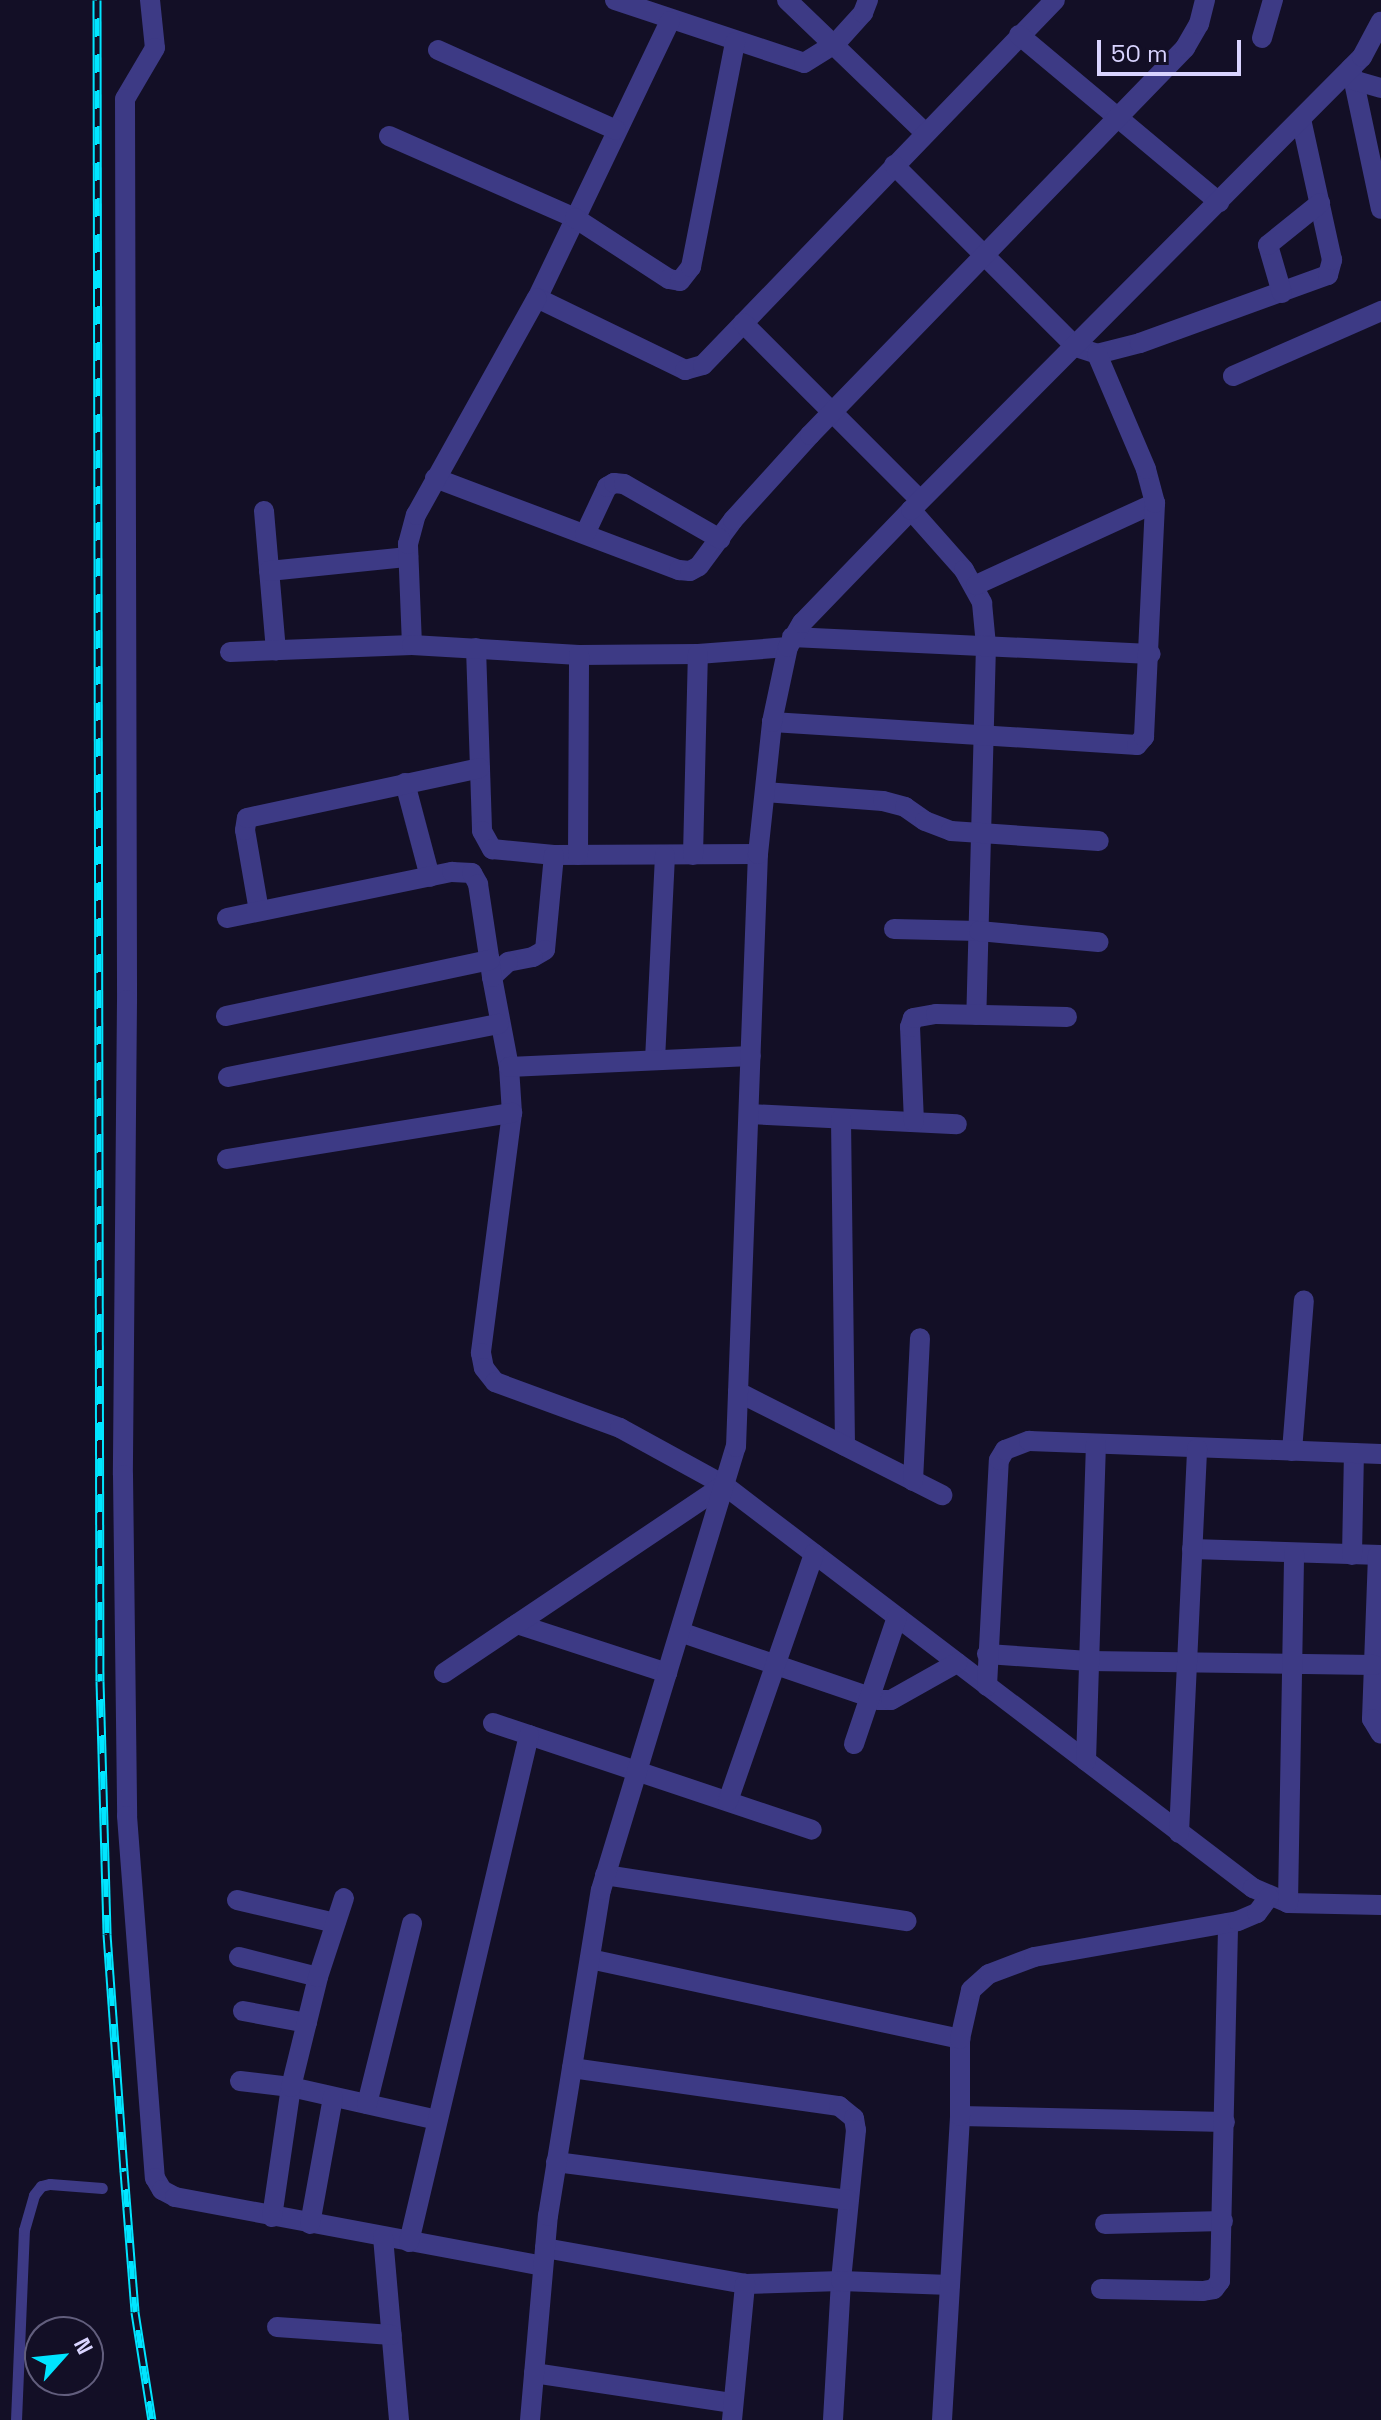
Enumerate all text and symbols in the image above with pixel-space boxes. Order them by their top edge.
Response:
scale bar [1101,24,1245,74]
text: 50 m [1111,38,1168,69]
north arrow [24,2316,104,2396]
text: N [68,2333,99,2359]

